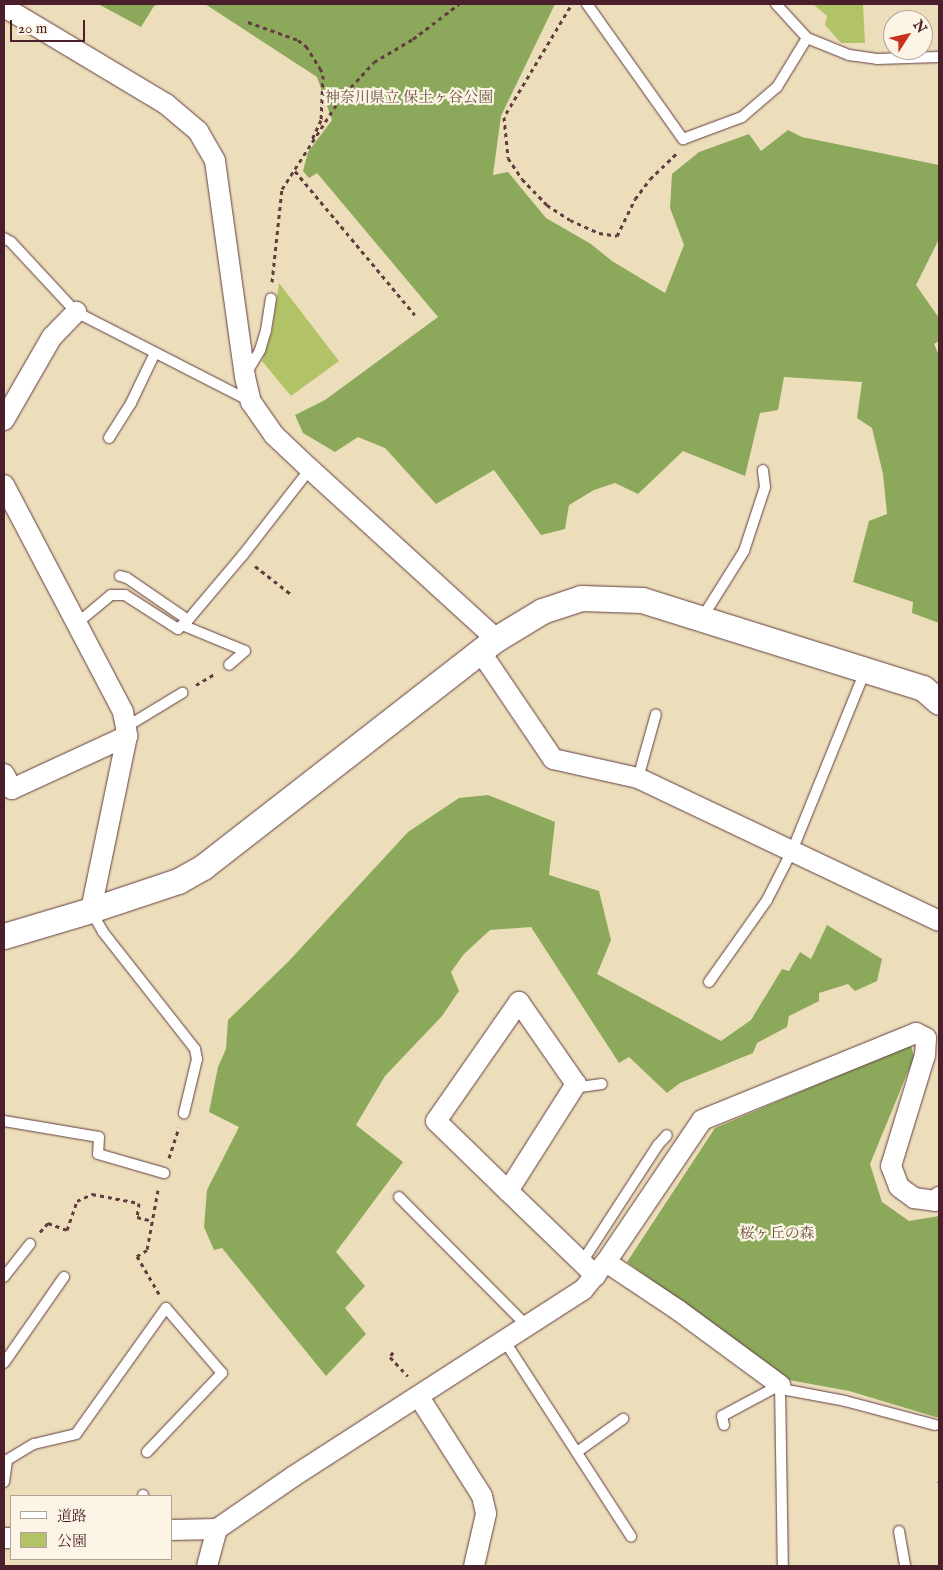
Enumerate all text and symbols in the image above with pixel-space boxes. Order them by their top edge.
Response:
scale bar [12,10,88,42]
north arrow [883,10,933,60]
text: N [909,17,930,37]
text: 20 m [18,19,47,38]
park label: 神奈川県立 保土ヶ谷公園 [325,89,493,107]
park label: 桜ヶ丘の森 [740,1225,814,1243]
legend [10,1495,172,1560]
text: 道路 [57,1507,87,1526]
text: 公園 [57,1532,87,1551]

